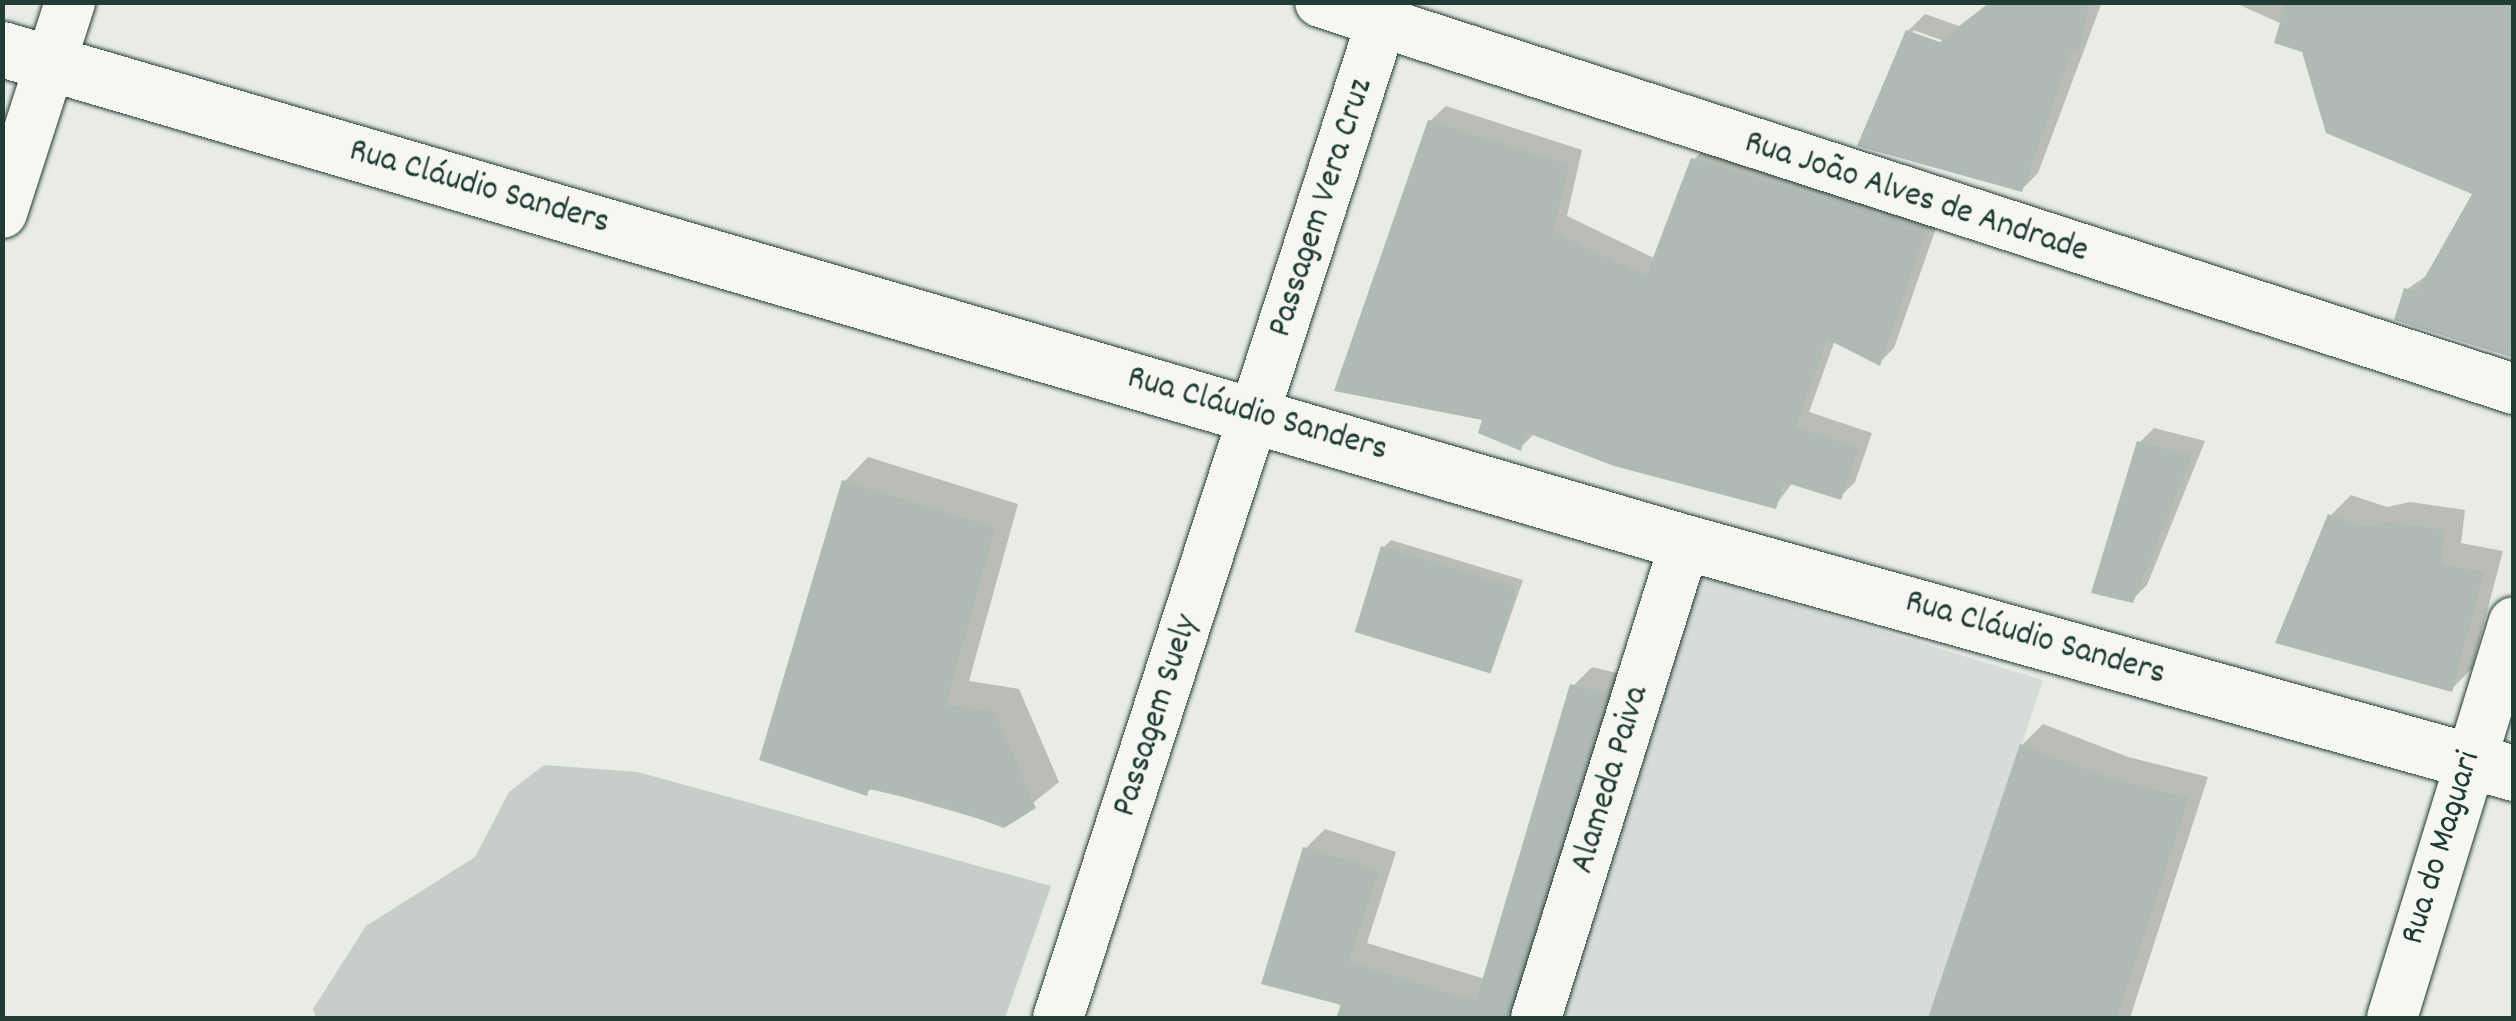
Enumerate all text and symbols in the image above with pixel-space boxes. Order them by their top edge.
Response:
street label: Passagem Vera Cruz [1260,73,1384,343]
street label: Rua João Alves de Andrade [1739,123,2093,273]
street label: Rua Cláudio Sanders [344,131,614,245]
street label: Rua Cláudio Sanders [1122,358,1392,472]
street label: Rua Cláudio Sanders [1900,582,2170,696]
street label: Passagem Suely [1105,610,1209,822]
street label: Alameda Paiva [1563,681,1659,879]
street label: Rua do Maguari [2393,746,2491,950]

